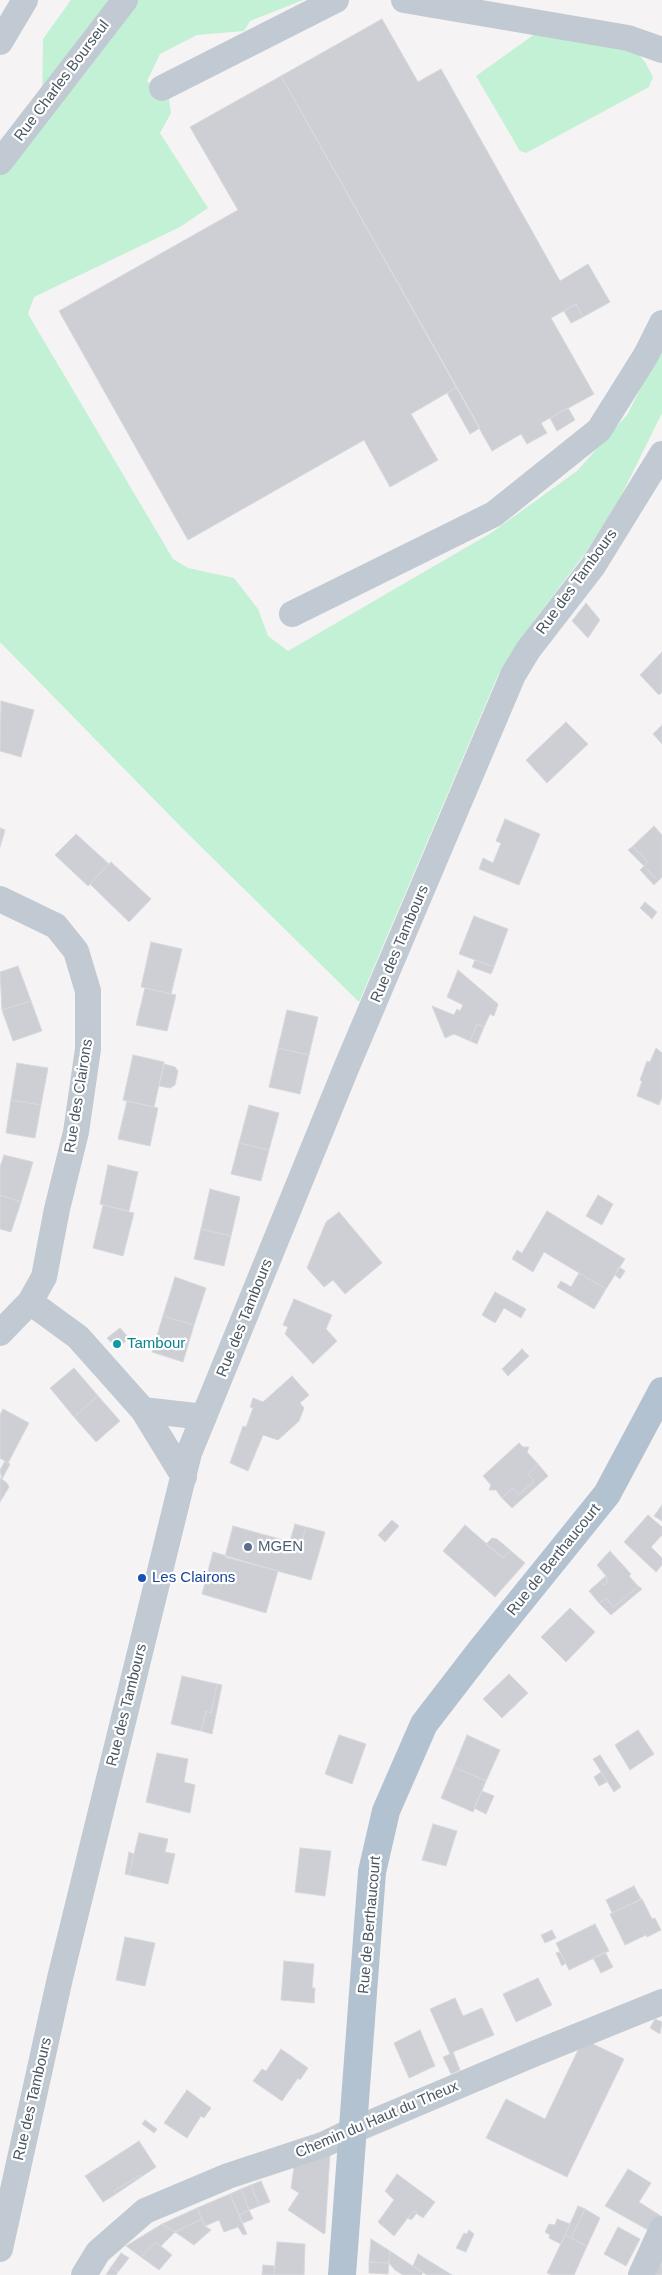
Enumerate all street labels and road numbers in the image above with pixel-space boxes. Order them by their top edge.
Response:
street label: Rue Charles Bourseul [11,17,113,145]
street label: Rue des Tambours [533,526,621,638]
street label: Rue des Tambours [367,883,433,1005]
street label: Rue des Clairons [61,1038,97,1154]
street label: Rue des Tambours [213,1256,277,1380]
street label: Rue de Berthaucourt [503,1501,605,1619]
street label: Rue des Tambours [103,1642,151,1768]
street label: Rue de Berthaucourt [355,1855,385,1995]
street label: Rue des Tambours [10,2036,56,2162]
street label: Chemin du Haut du Theux [293,2078,461,2162]

